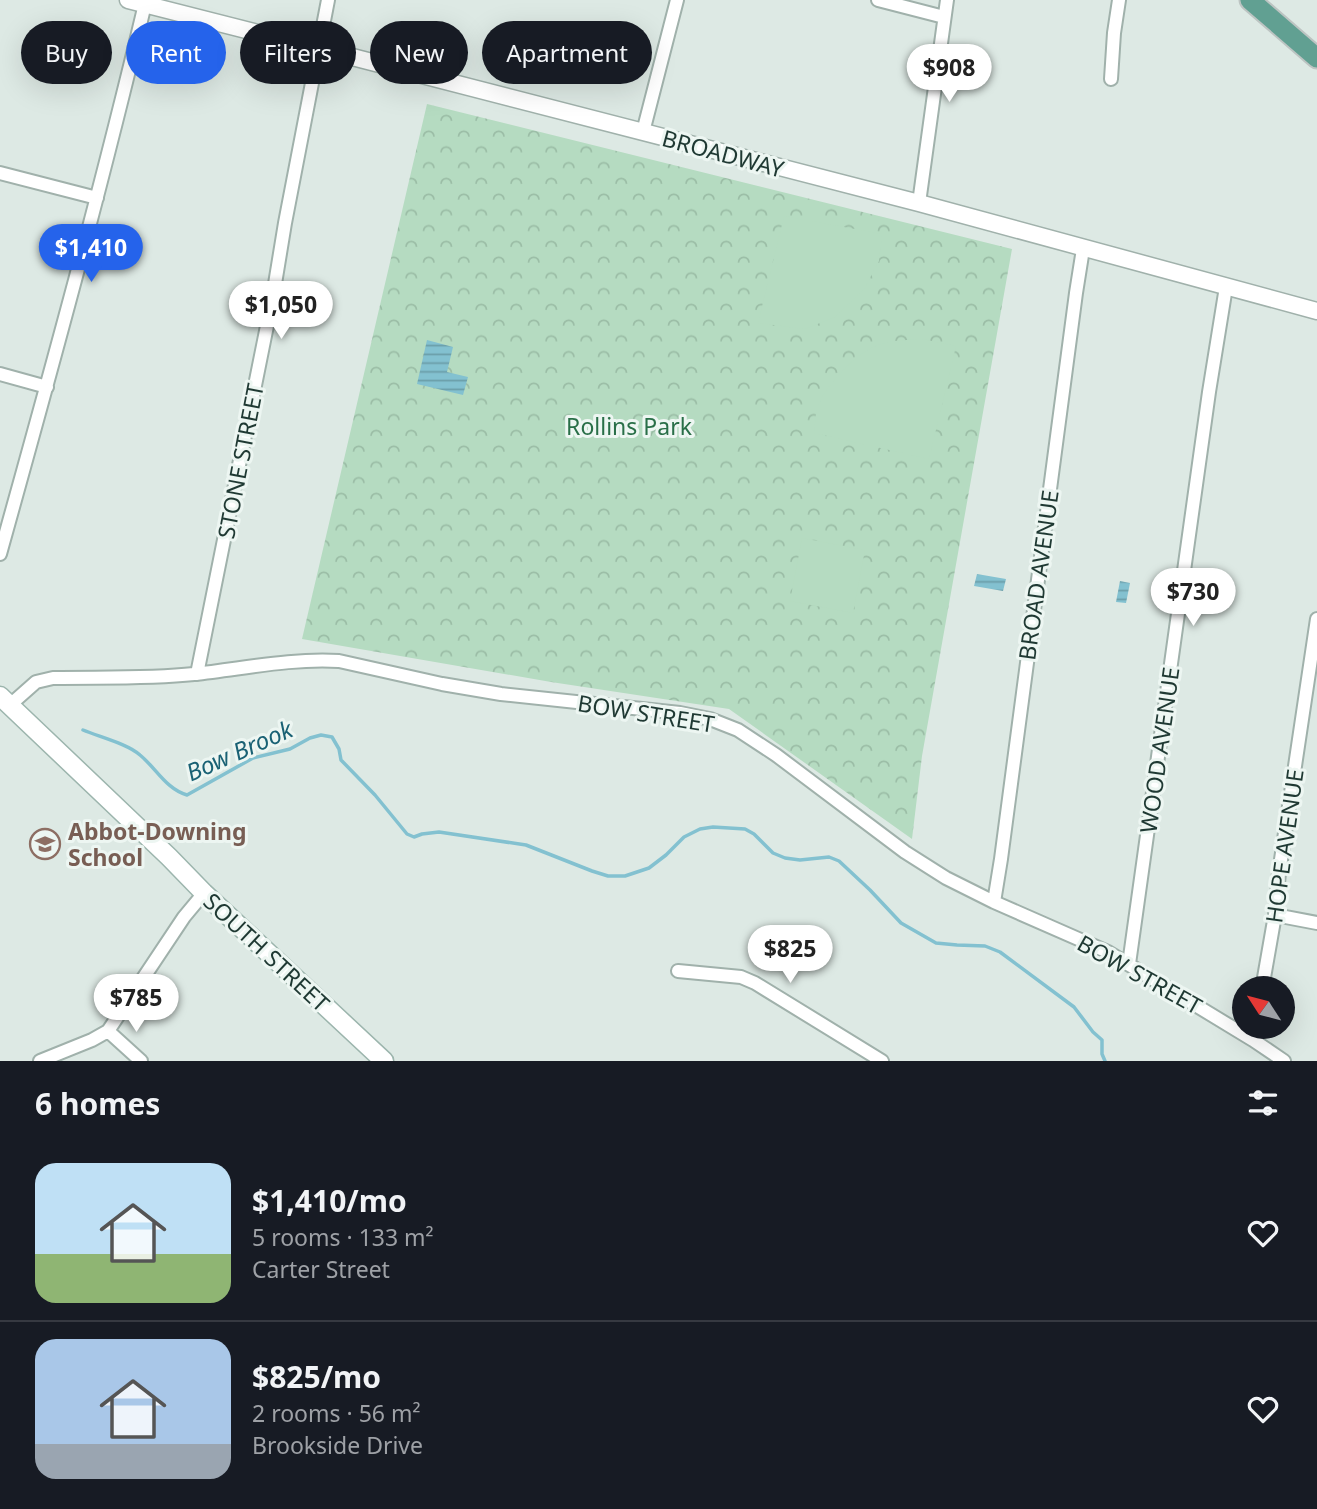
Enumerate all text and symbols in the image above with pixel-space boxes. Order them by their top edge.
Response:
chip: Buy [21,21,112,84]
chip: Rent [126,21,226,84]
chip: Filters [240,21,356,84]
chip: New [370,21,468,84]
chip: Apartment [482,21,652,84]
pin: $908 [908,44,990,104]
text: $908 [923,51,975,83]
street label: BROADWAY [659,121,788,185]
pin: $1,410 [34,224,148,284]
text: $1,410 [55,231,127,263]
pin: $1,050 [224,282,338,341]
text: $1,050 [245,288,317,320]
street label: STONE STREET [209,381,271,541]
park label: Rollins Park [566,410,693,442]
street label: BROAD AVENUE [1010,488,1066,662]
pin: $730 [1152,568,1234,628]
text: $730 [1167,575,1219,607]
street label: WOOD AVENUE [1132,665,1186,835]
street label: BOW STREET [575,686,717,740]
water label: Bow Brook [180,711,299,788]
street label: HOPE AVENUE [1257,767,1311,925]
place label: Abbot-Downing School [68,815,246,873]
school or university icon: Abbot-Downing School [28,827,62,861]
street label: SOUTH STREET [197,885,337,1019]
pin: $825 [749,926,831,985]
street label: BOW STREET [1072,927,1208,1022]
text: $825 [764,932,816,964]
pin: $785 [95,974,177,1034]
north arrow [1232,976,1295,1040]
map controls [1232,976,1295,1039]
text: $785 [110,981,162,1013]
text: 6 homes [35,1083,160,1124]
icon: filters [1244,1084,1282,1122]
text: $1,410/mo [252,1180,407,1221]
icon: home [91,1191,175,1275]
icon: heart [1244,1214,1282,1252]
text: 5 rooms · 133 m² [252,1221,434,1253]
text: Carter Street [252,1253,390,1285]
text: $825/mo [252,1356,381,1397]
icon: home [91,1367,175,1451]
icon: heart [1244,1390,1282,1428]
text: 2 rooms · 56 m² [252,1397,421,1429]
text: Brookside Drive [252,1429,423,1461]

